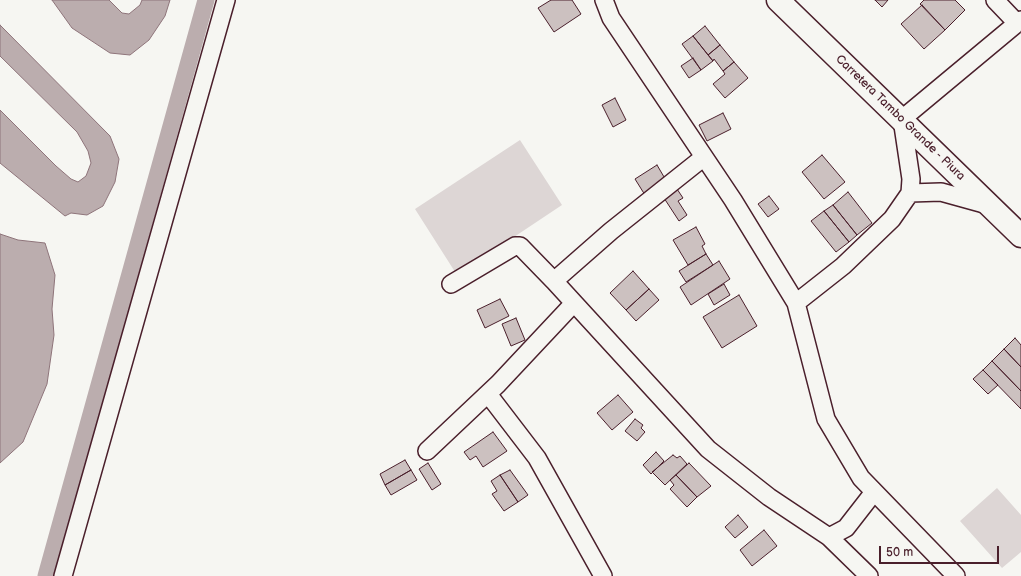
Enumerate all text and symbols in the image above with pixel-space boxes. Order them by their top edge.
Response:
street label: Carretera Tambo Grande - Piura [832,52,968,184]
scale bar [881,538,1001,564]
text: 50 m [886,545,913,560]

